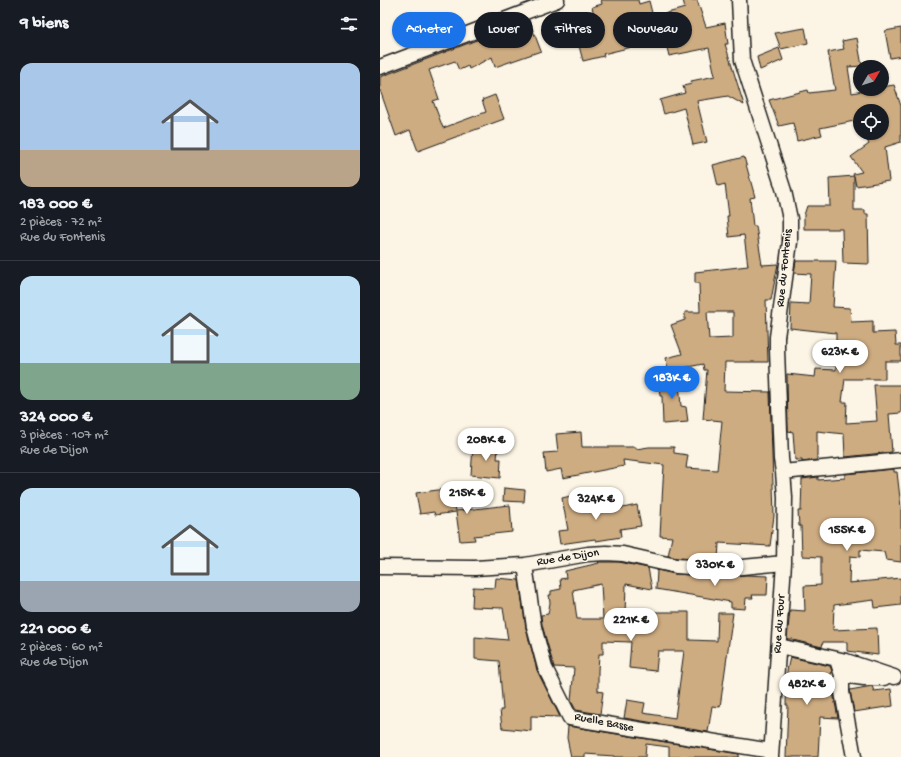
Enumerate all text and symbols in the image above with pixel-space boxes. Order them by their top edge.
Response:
chip: Acheter [392,12,466,48]
chip: Louer [474,12,533,48]
chip: Filtres [541,12,605,48]
chip: Nouveau [613,12,692,48]
icon: filters [338,13,360,35]
text: 9 biens [20,14,68,34]
north arrow [853,60,889,96]
map controls [853,60,889,140]
icon: home [154,89,226,161]
button: locate [853,104,889,140]
text: 183 000 € [20,195,92,215]
text: 2 pièces · 72 m² [20,215,102,230]
street label: Rue du Fontenis [774,228,796,308]
text: Rue du Fontenis [20,230,105,245]
icon: home [154,302,226,374]
pin: 623K € [807,340,873,374]
text: 623K € [821,345,859,360]
pin: 183K € [639,366,705,400]
text: 183K € [653,371,691,386]
text: 324 000 € [20,408,92,428]
text: 3 pièces · 107 m² [20,428,109,443]
pin: 208K € [453,428,519,462]
text: 208K € [467,433,505,448]
text: Rue de Dijon [20,443,88,458]
pin: 215K € [434,481,500,515]
text: 215K € [449,486,485,501]
pin: 324K € [563,487,629,521]
text: 324K € [577,492,615,507]
icon: home [154,514,226,586]
pin: 155K € [814,518,880,552]
text: 155K € [829,523,865,538]
street label: Rue de Dijon [536,546,600,570]
pin: 330K € [682,553,748,587]
text: 330K € [696,558,734,573]
street label: Rue du Four [771,592,789,654]
pin: 221K € [598,608,664,642]
text: 221K € [613,613,649,628]
text: 221 000 € [20,620,91,640]
text: 2 pièces · 60 m² [20,640,103,655]
text: Rue de Dijon [20,655,88,670]
pin: 482K € [774,672,840,706]
text: 482K € [788,677,826,692]
street label: Ruelle Basse [573,710,636,736]

